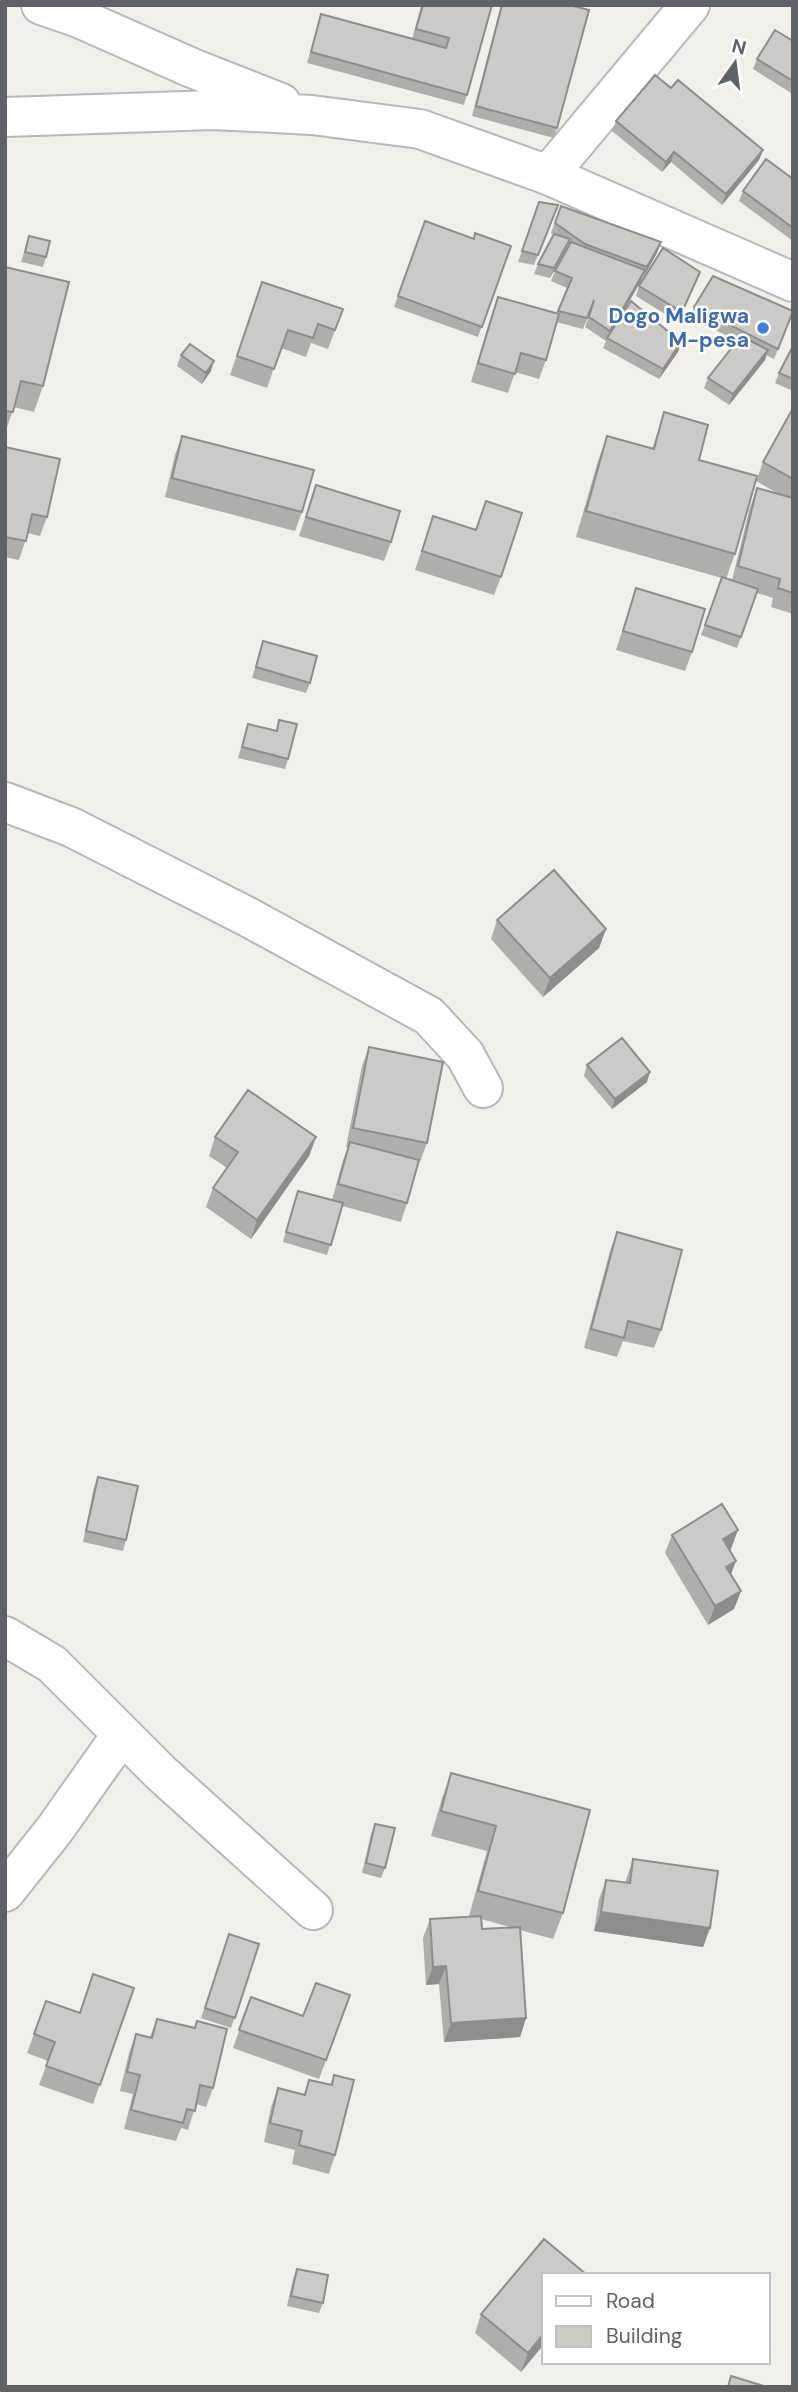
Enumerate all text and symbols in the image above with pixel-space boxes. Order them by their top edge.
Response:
north arrow [700,28,770,98]
text: N [729,33,749,61]
place label: Dogo Maligwa M-pesa [608,302,749,354]
marker: Dogo Maligwa M-pesa [755,320,771,336]
legend [542,2273,770,2364]
text: Road [606,2287,655,2315]
text: Building [606,2322,683,2350]

